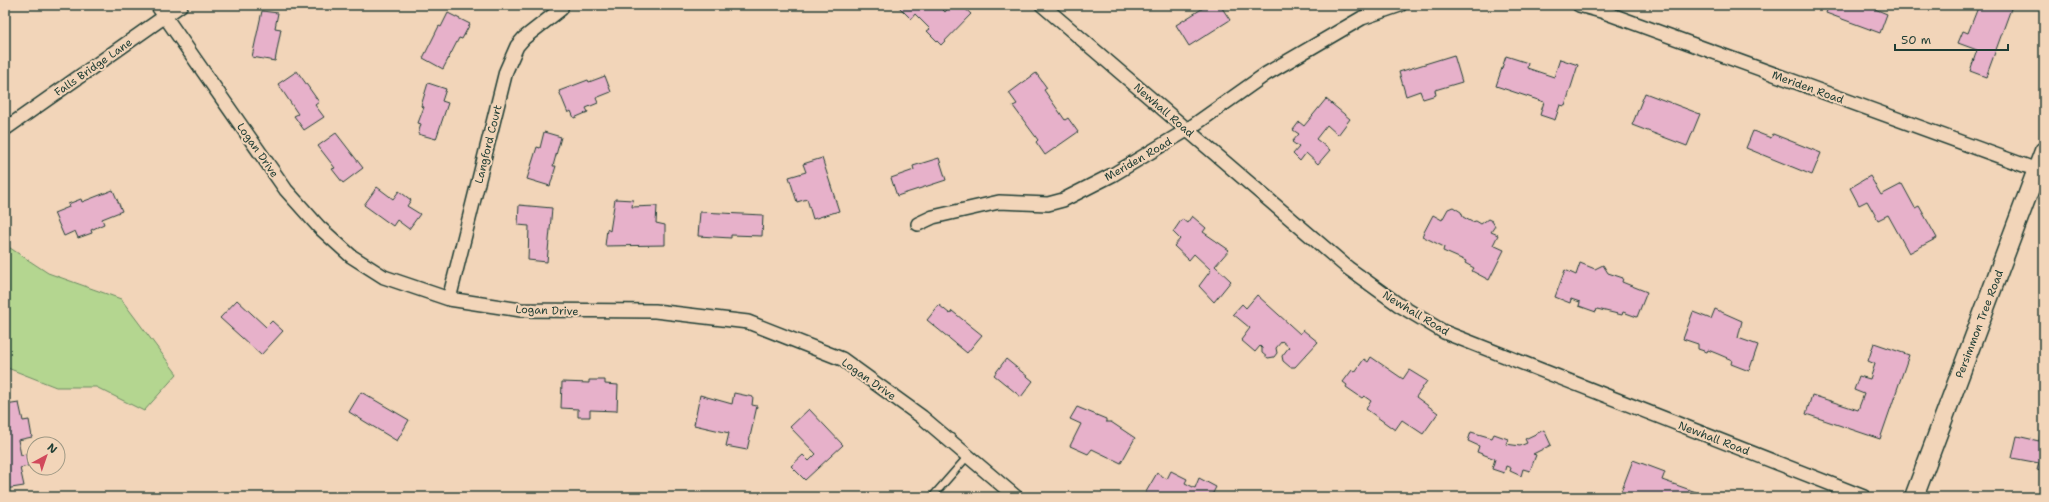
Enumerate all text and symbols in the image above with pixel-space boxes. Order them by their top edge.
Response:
scale bar [1895,26,2008,52]
text: 50 m [1901,32,1931,48]
street label: Falls Bridge Lane [51,35,135,100]
street label: Meriden Road [1770,68,1846,107]
street label: Newhall Road [1130,80,1197,141]
street label: Langford Court [471,103,506,185]
street label: Logan Drive [233,120,282,181]
street label: Meriden Road [1102,134,1175,185]
street label: Persimmon Tree Road [1952,268,2007,381]
street label: Newhall Road [1380,288,1452,339]
street label: Logan Drive [515,302,579,319]
street label: Logan Drive [838,355,899,404]
street label: Newhall Road [1676,418,1752,459]
north arrow [26,436,66,476]
text: N [44,440,60,457]

